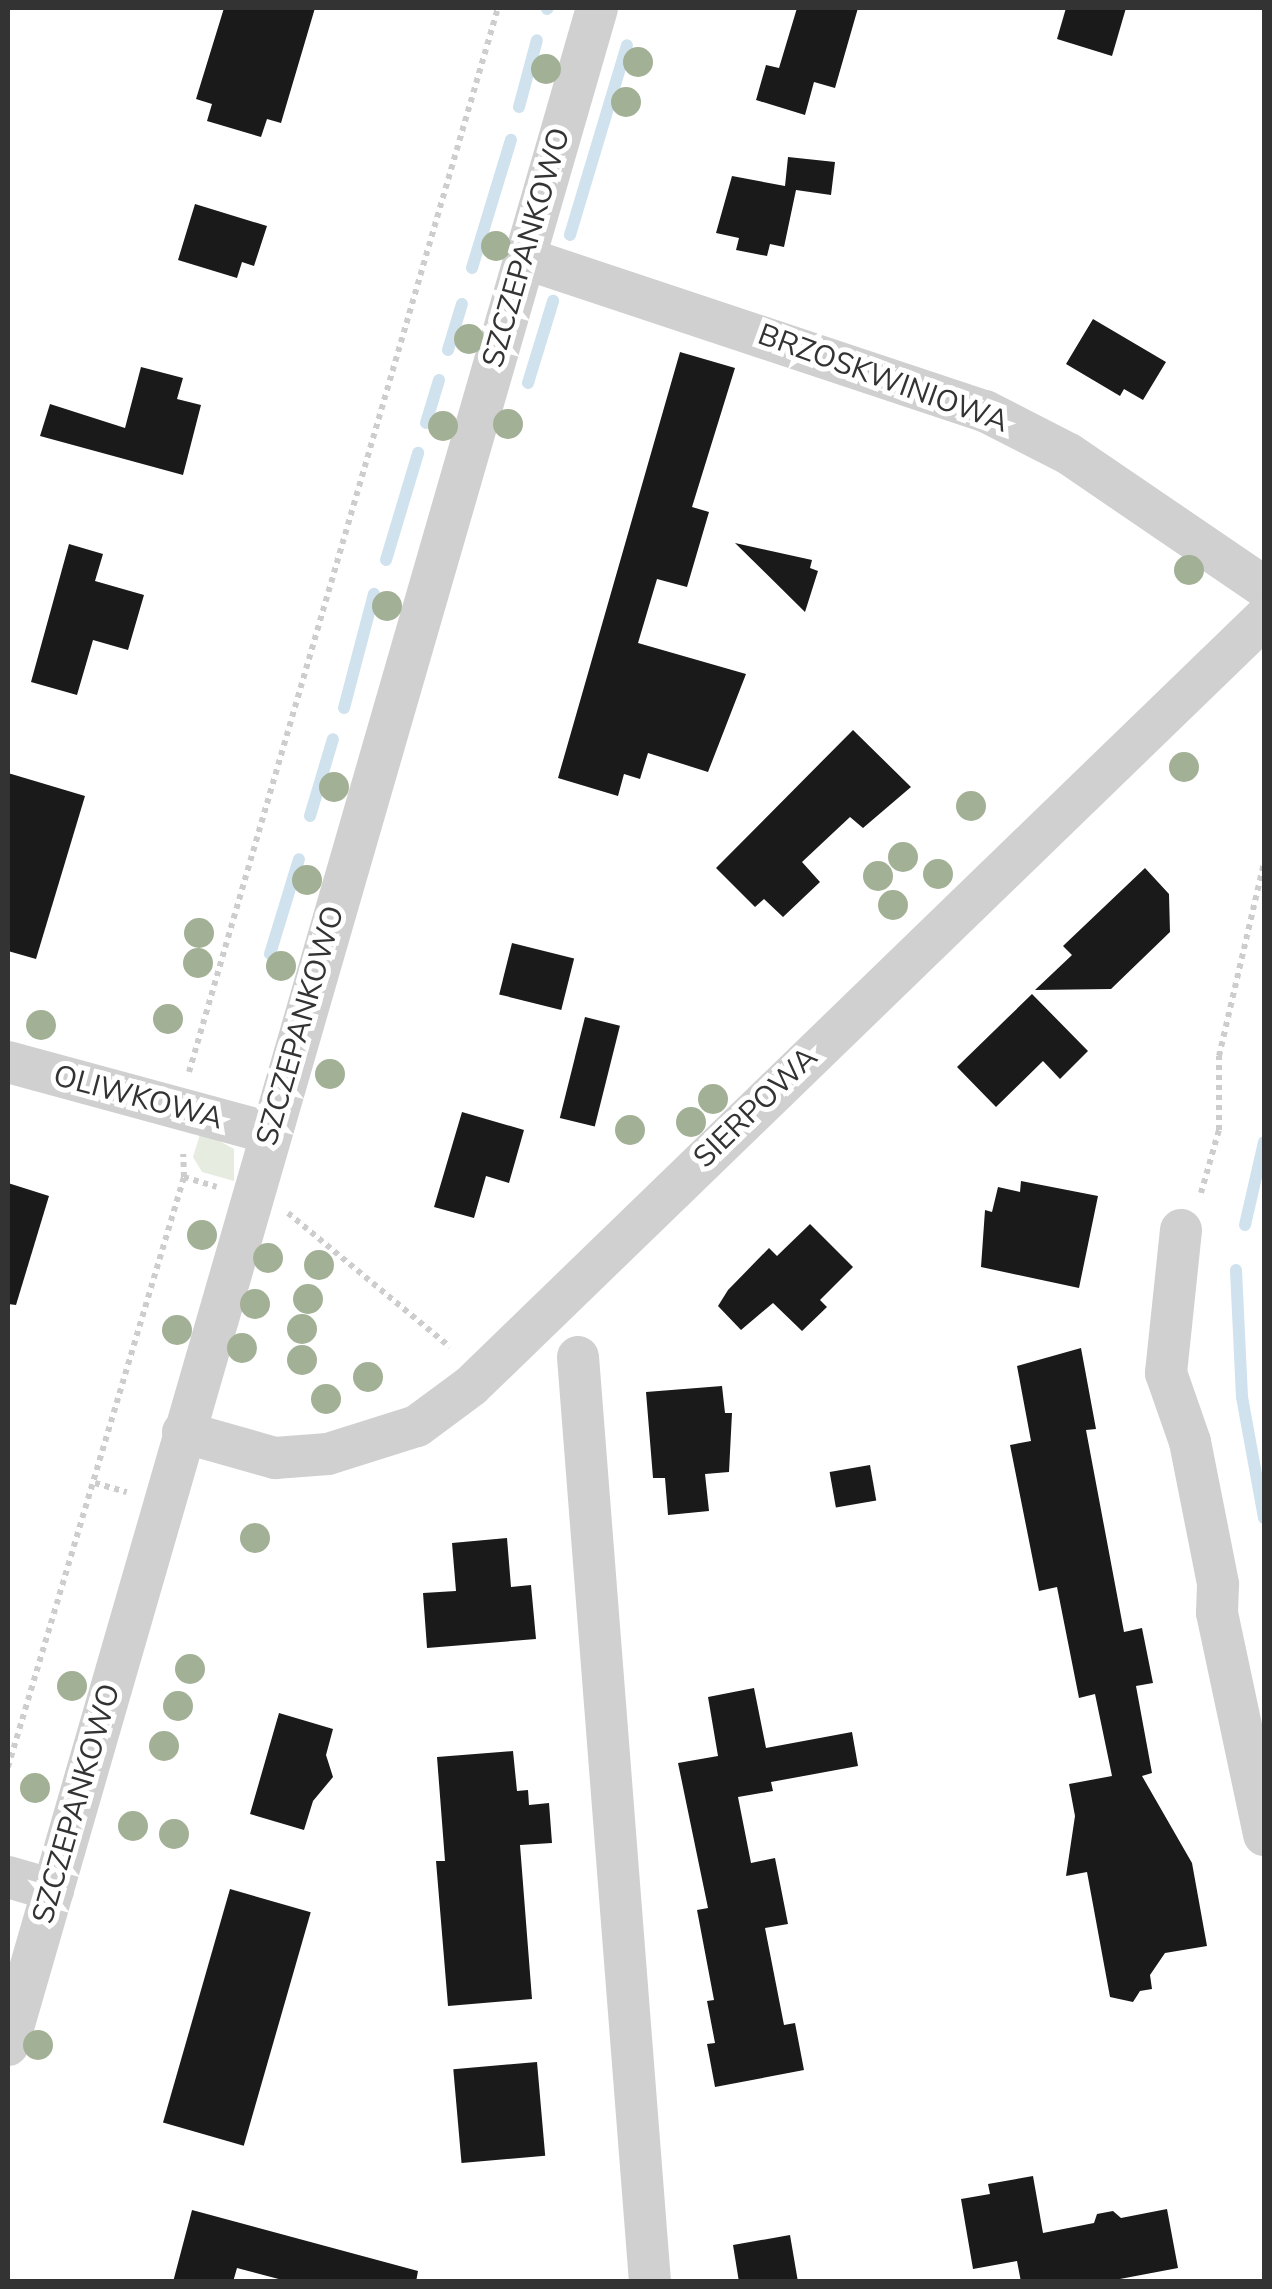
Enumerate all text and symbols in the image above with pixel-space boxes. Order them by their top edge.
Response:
street label: SZCZEPANKOWO [476,124,578,372]
street label: BRZOSKWINIOWA [753,317,1013,441]
street label: SZCZEPANKOWO [250,902,352,1150]
street label: SIERPOWA [687,1040,825,1176]
street label: OLIWKOWA [49,1058,227,1138]
street label: SZCZEPANKOWO [26,1680,128,1928]

